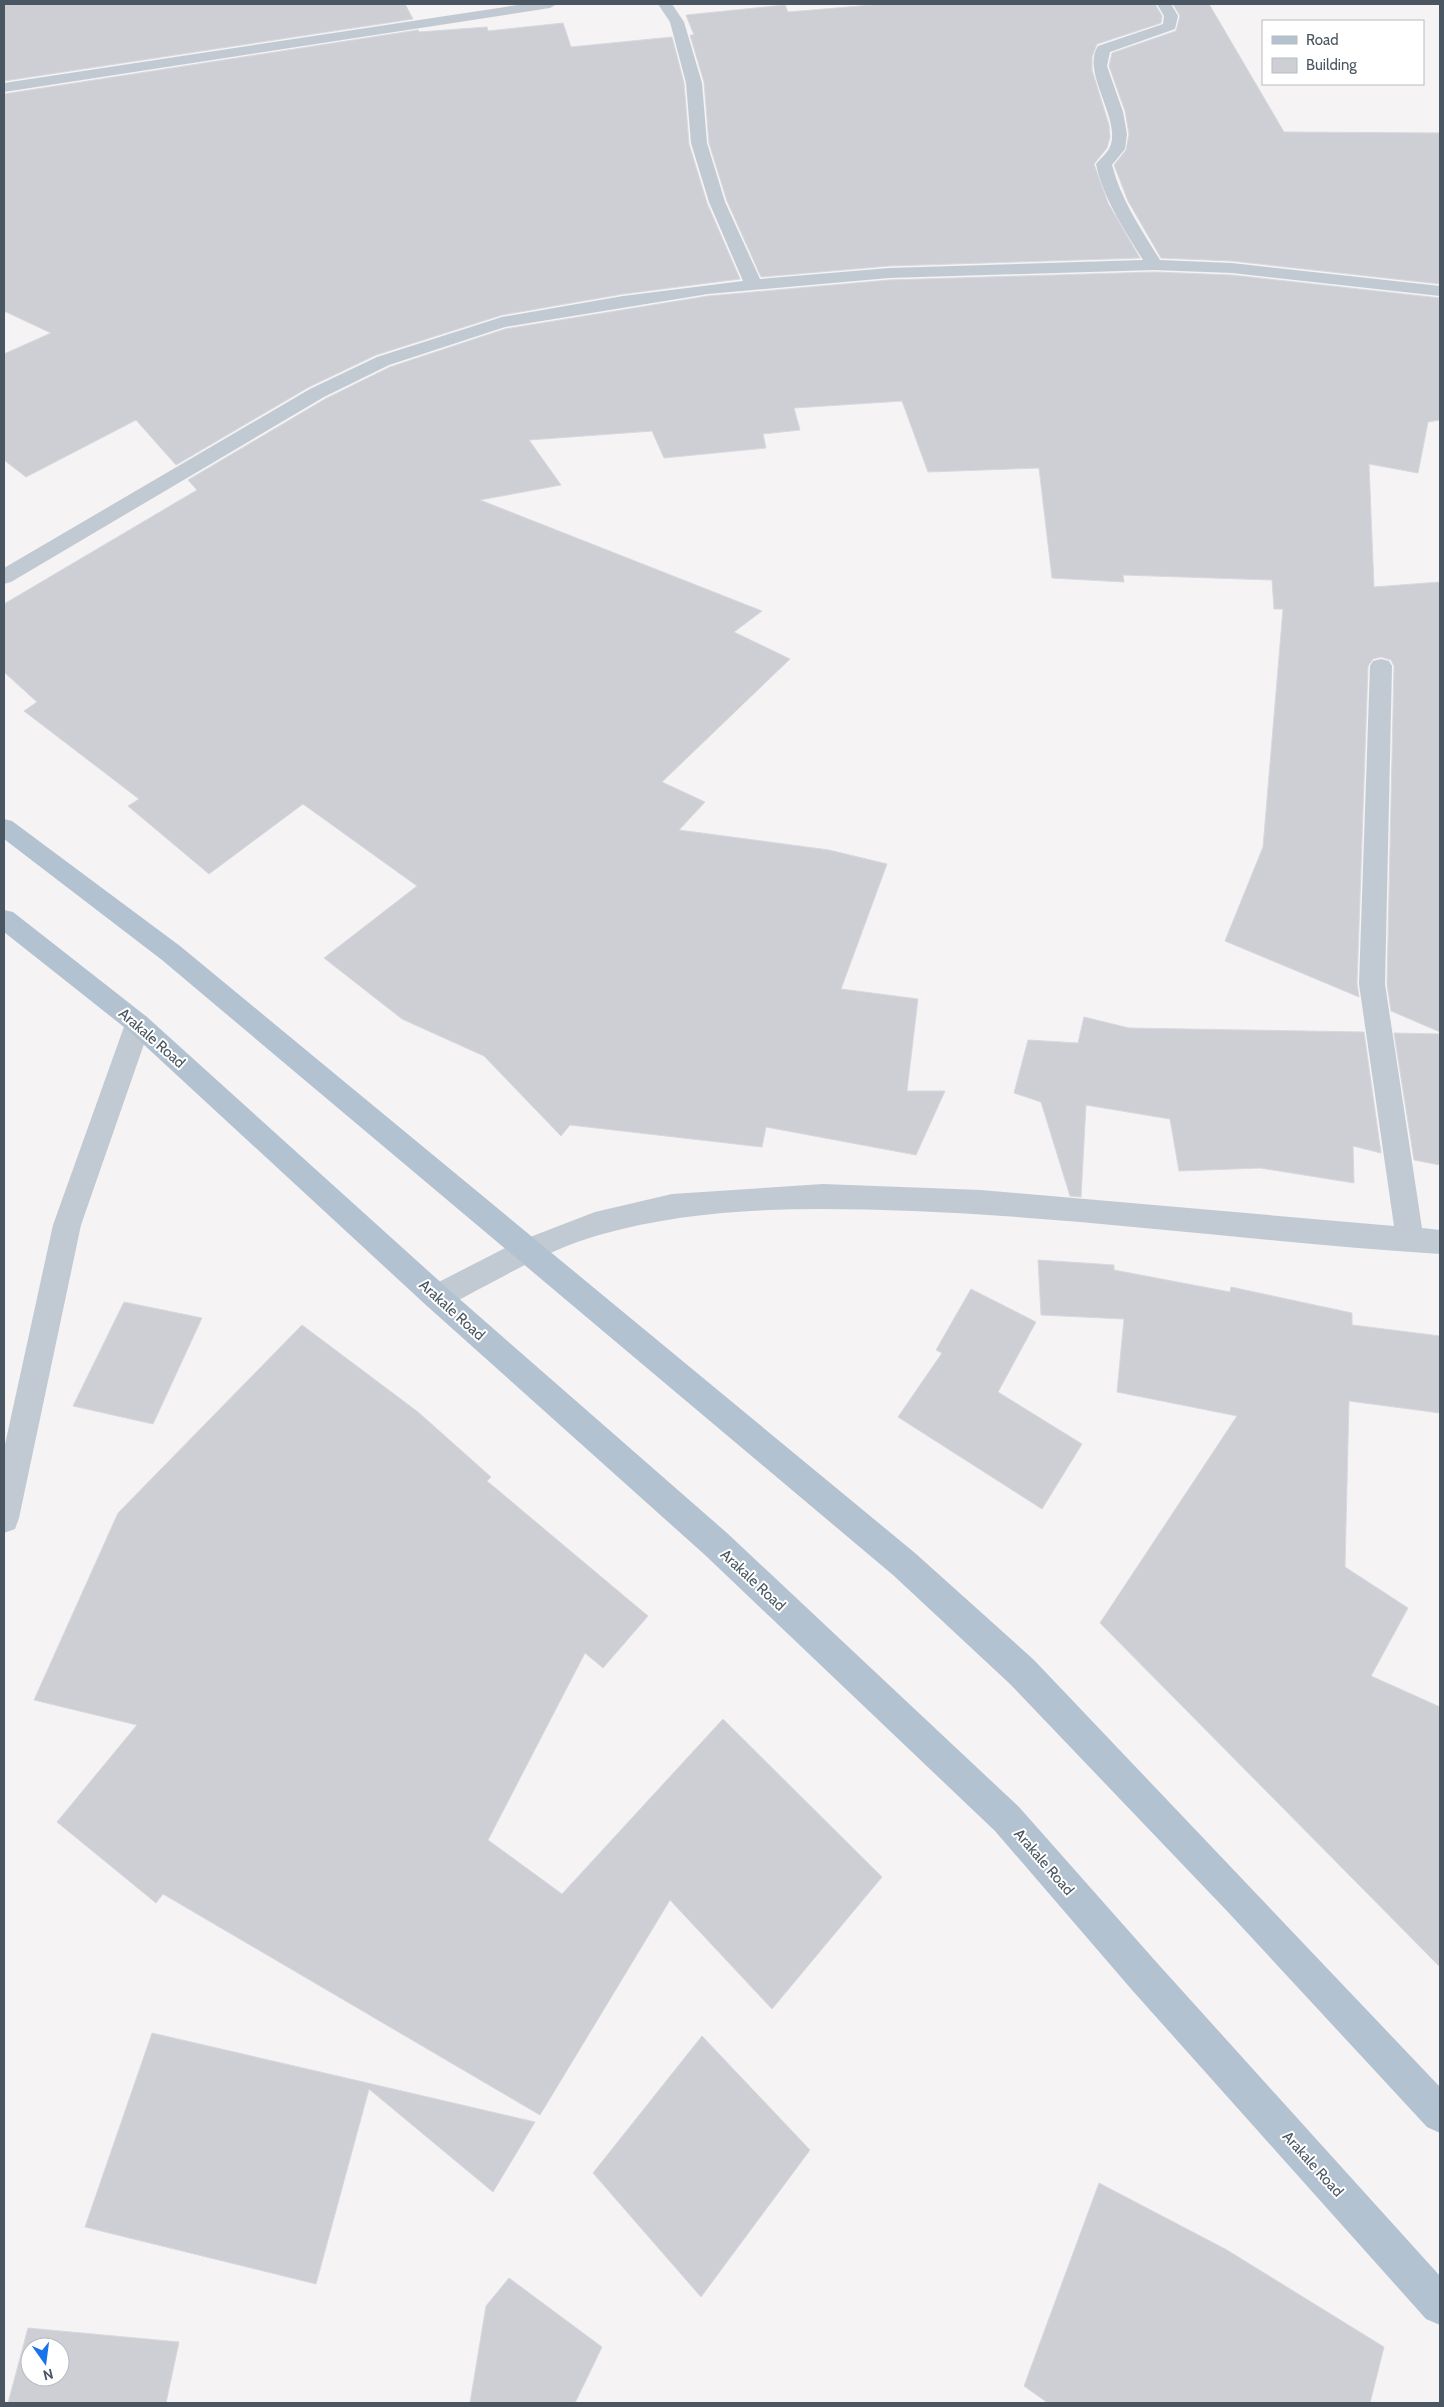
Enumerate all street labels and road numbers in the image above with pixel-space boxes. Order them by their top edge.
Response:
street label: Arakale Road [115,1004,189,1072]
street label: Arakale Road [416,1276,488,1344]
street label: Arakale Road [717,1545,789,1615]
street label: Arakale Road [1010,1825,1078,1899]
street label: Arakale Road [1279,2128,1347,2200]

